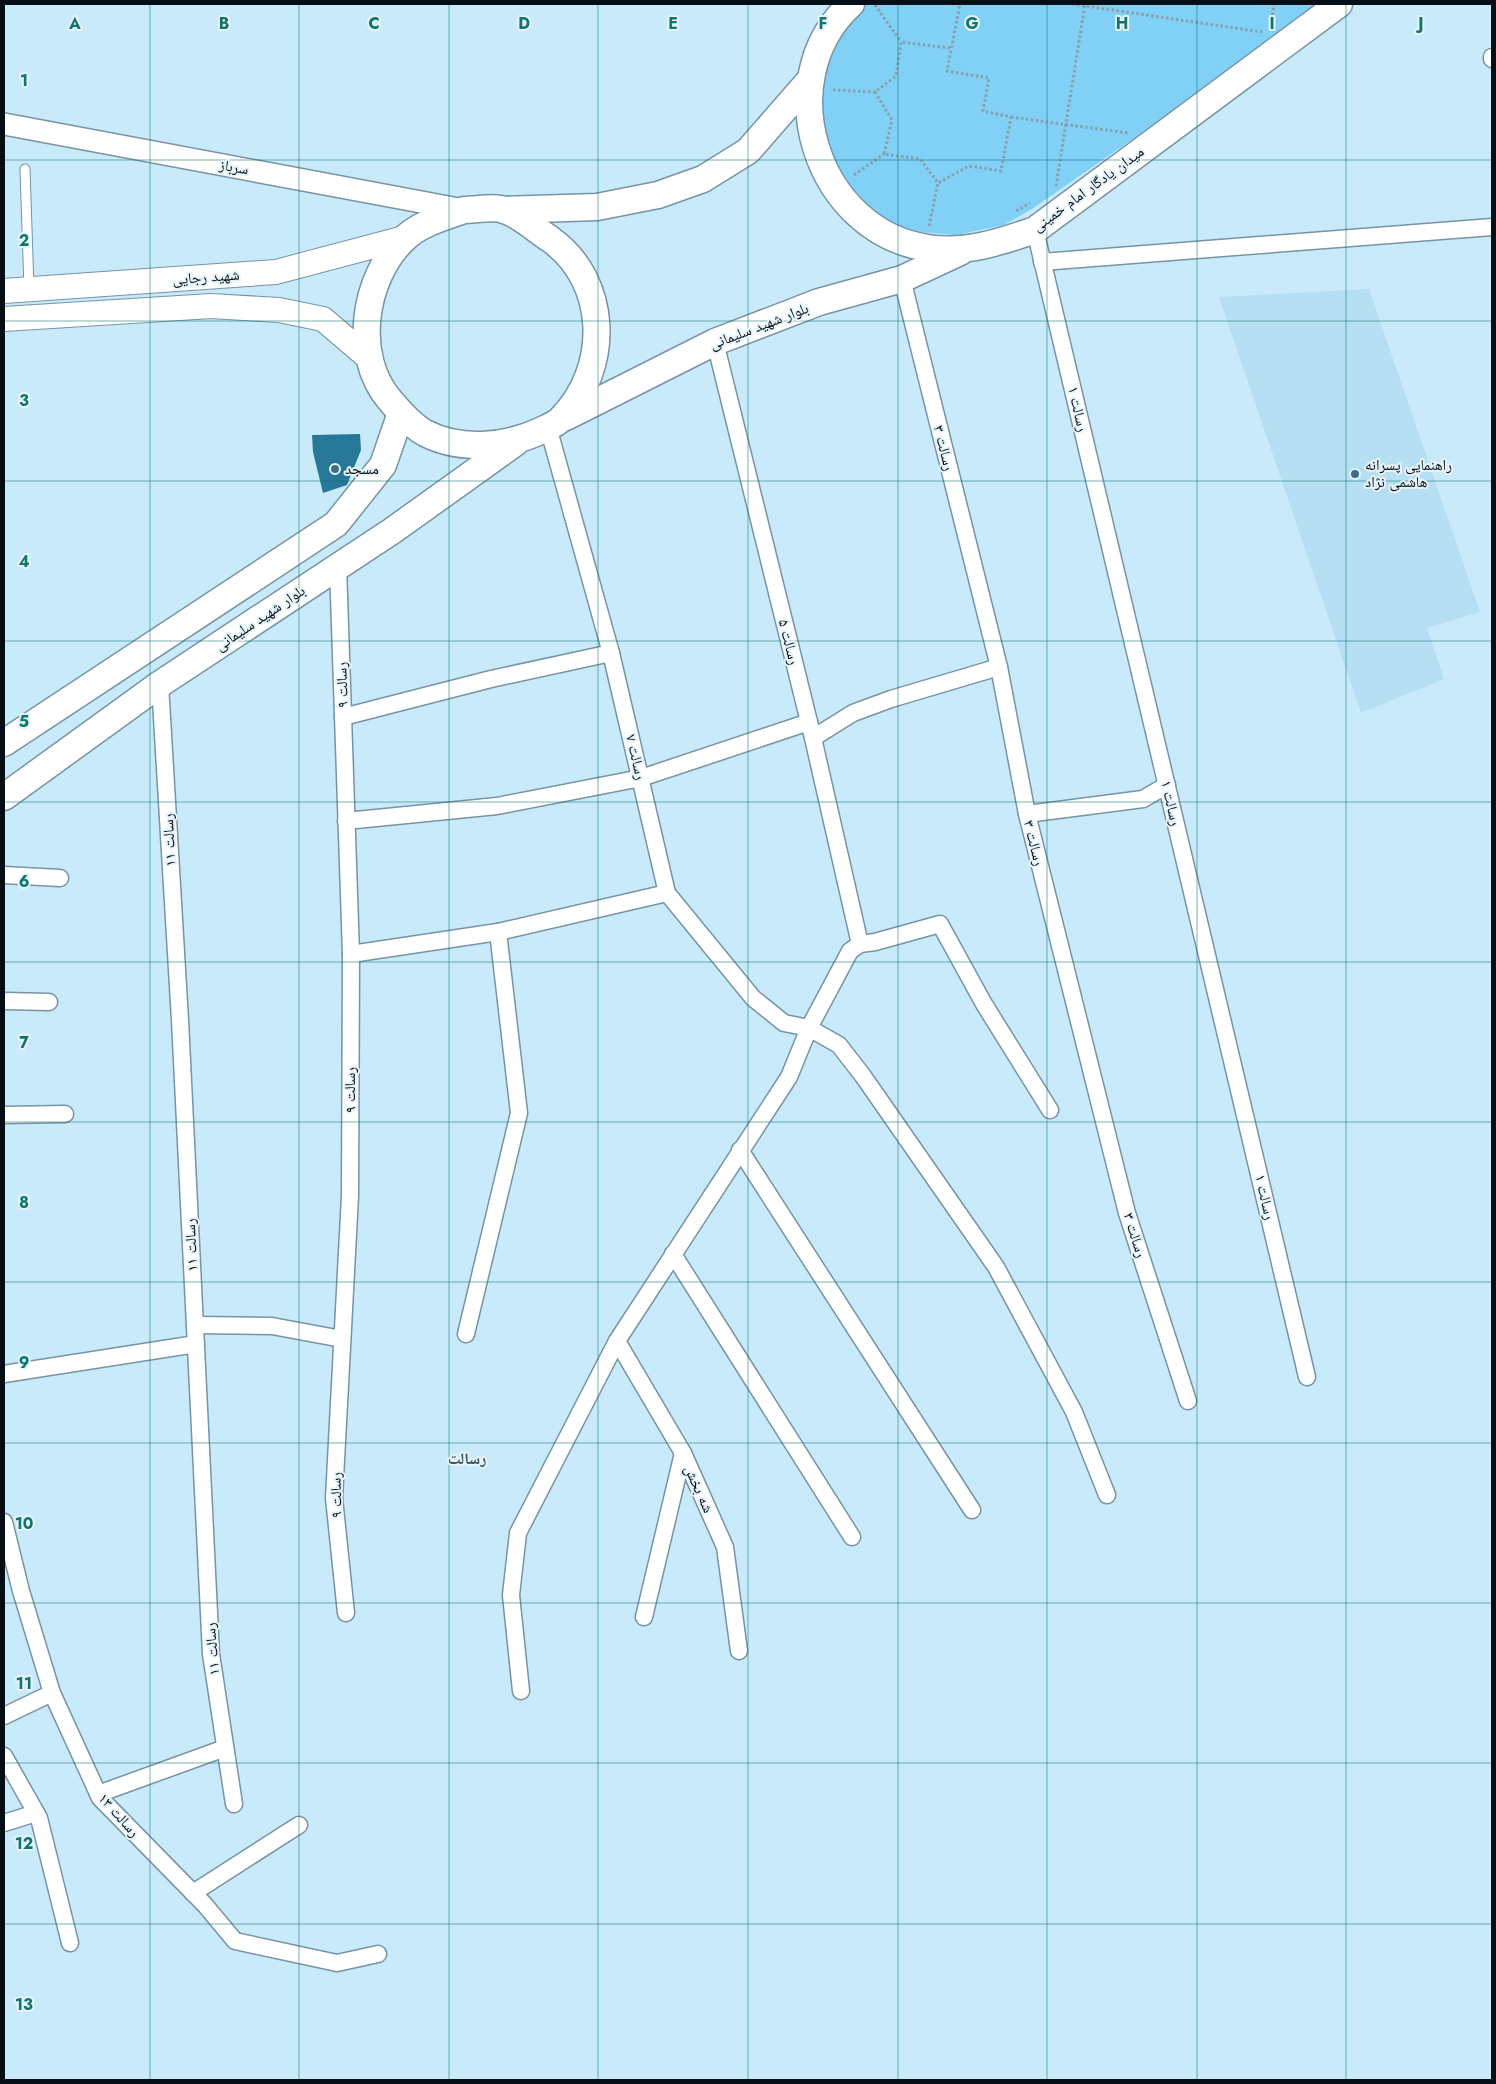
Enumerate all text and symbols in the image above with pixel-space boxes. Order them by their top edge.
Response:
text: A [68,12,81,35]
text: B [219,12,229,35]
text: C [368,12,380,35]
text: D [518,12,530,35]
text: E [668,12,678,35]
text: F [819,12,827,35]
text: G [965,12,979,35]
text: H [1116,12,1128,35]
text: I [1269,12,1275,35]
text: J [1415,12,1424,35]
text: 1 [20,69,28,92]
street label: میدان یادگار امام خمینی [1028,141,1149,237]
street label: سرباز [217,153,251,180]
text: 2 [19,229,29,252]
street label: شهید رجایی [172,264,240,290]
street label: بلوار شهید سلیمانی [706,297,812,355]
street label: رسالت ۱ [1062,384,1094,434]
text: 3 [19,389,29,412]
street label: رسالت ۳ [928,423,960,473]
place label: راهنمایی پسرانه هاشمی نژاد [1365,454,1452,493]
place label: مسجد [345,458,379,480]
marker: مسجد [329,463,341,475]
marker: راهنمایی پسرانه هاشمی نژاد [1349,468,1361,480]
text: 4 [18,550,30,573]
street label: بلوار شهید سلیمانی [210,580,310,656]
street label: رسالت ۵ [773,617,805,667]
street label: رسالت ۹ [330,661,354,708]
text: 5 [19,710,29,733]
street label: رسالت ۷ [620,732,652,782]
street label: رسالت ۱ [1155,778,1187,828]
street label: رسالت ۱۱ [157,813,181,867]
street label: رسالت ۳ [1018,818,1050,868]
text: 6 [19,870,29,893]
text: 7 [19,1031,29,1054]
street label: رسالت ۹ [339,1067,361,1113]
street label: رسالت ۱ [1249,1172,1281,1222]
text: 8 [19,1191,29,1214]
street label: رسالت ۳ [1118,1210,1152,1260]
street label: رسالت ۱۱ [179,1218,203,1272]
text: 9 [19,1351,29,1374]
district label: رسالت [448,1447,486,1470]
street label: شه بخش [679,1461,719,1517]
street label: رسالت ۹ [325,1472,347,1518]
text: 10 [15,1512,33,1535]
street label: رسالت ۱۱ [199,1621,225,1676]
text: 11 [16,1672,32,1695]
street label: رسالت ۱۳ [93,1788,145,1842]
text: 12 [15,1832,33,1855]
text: 13 [15,1993,33,2016]

